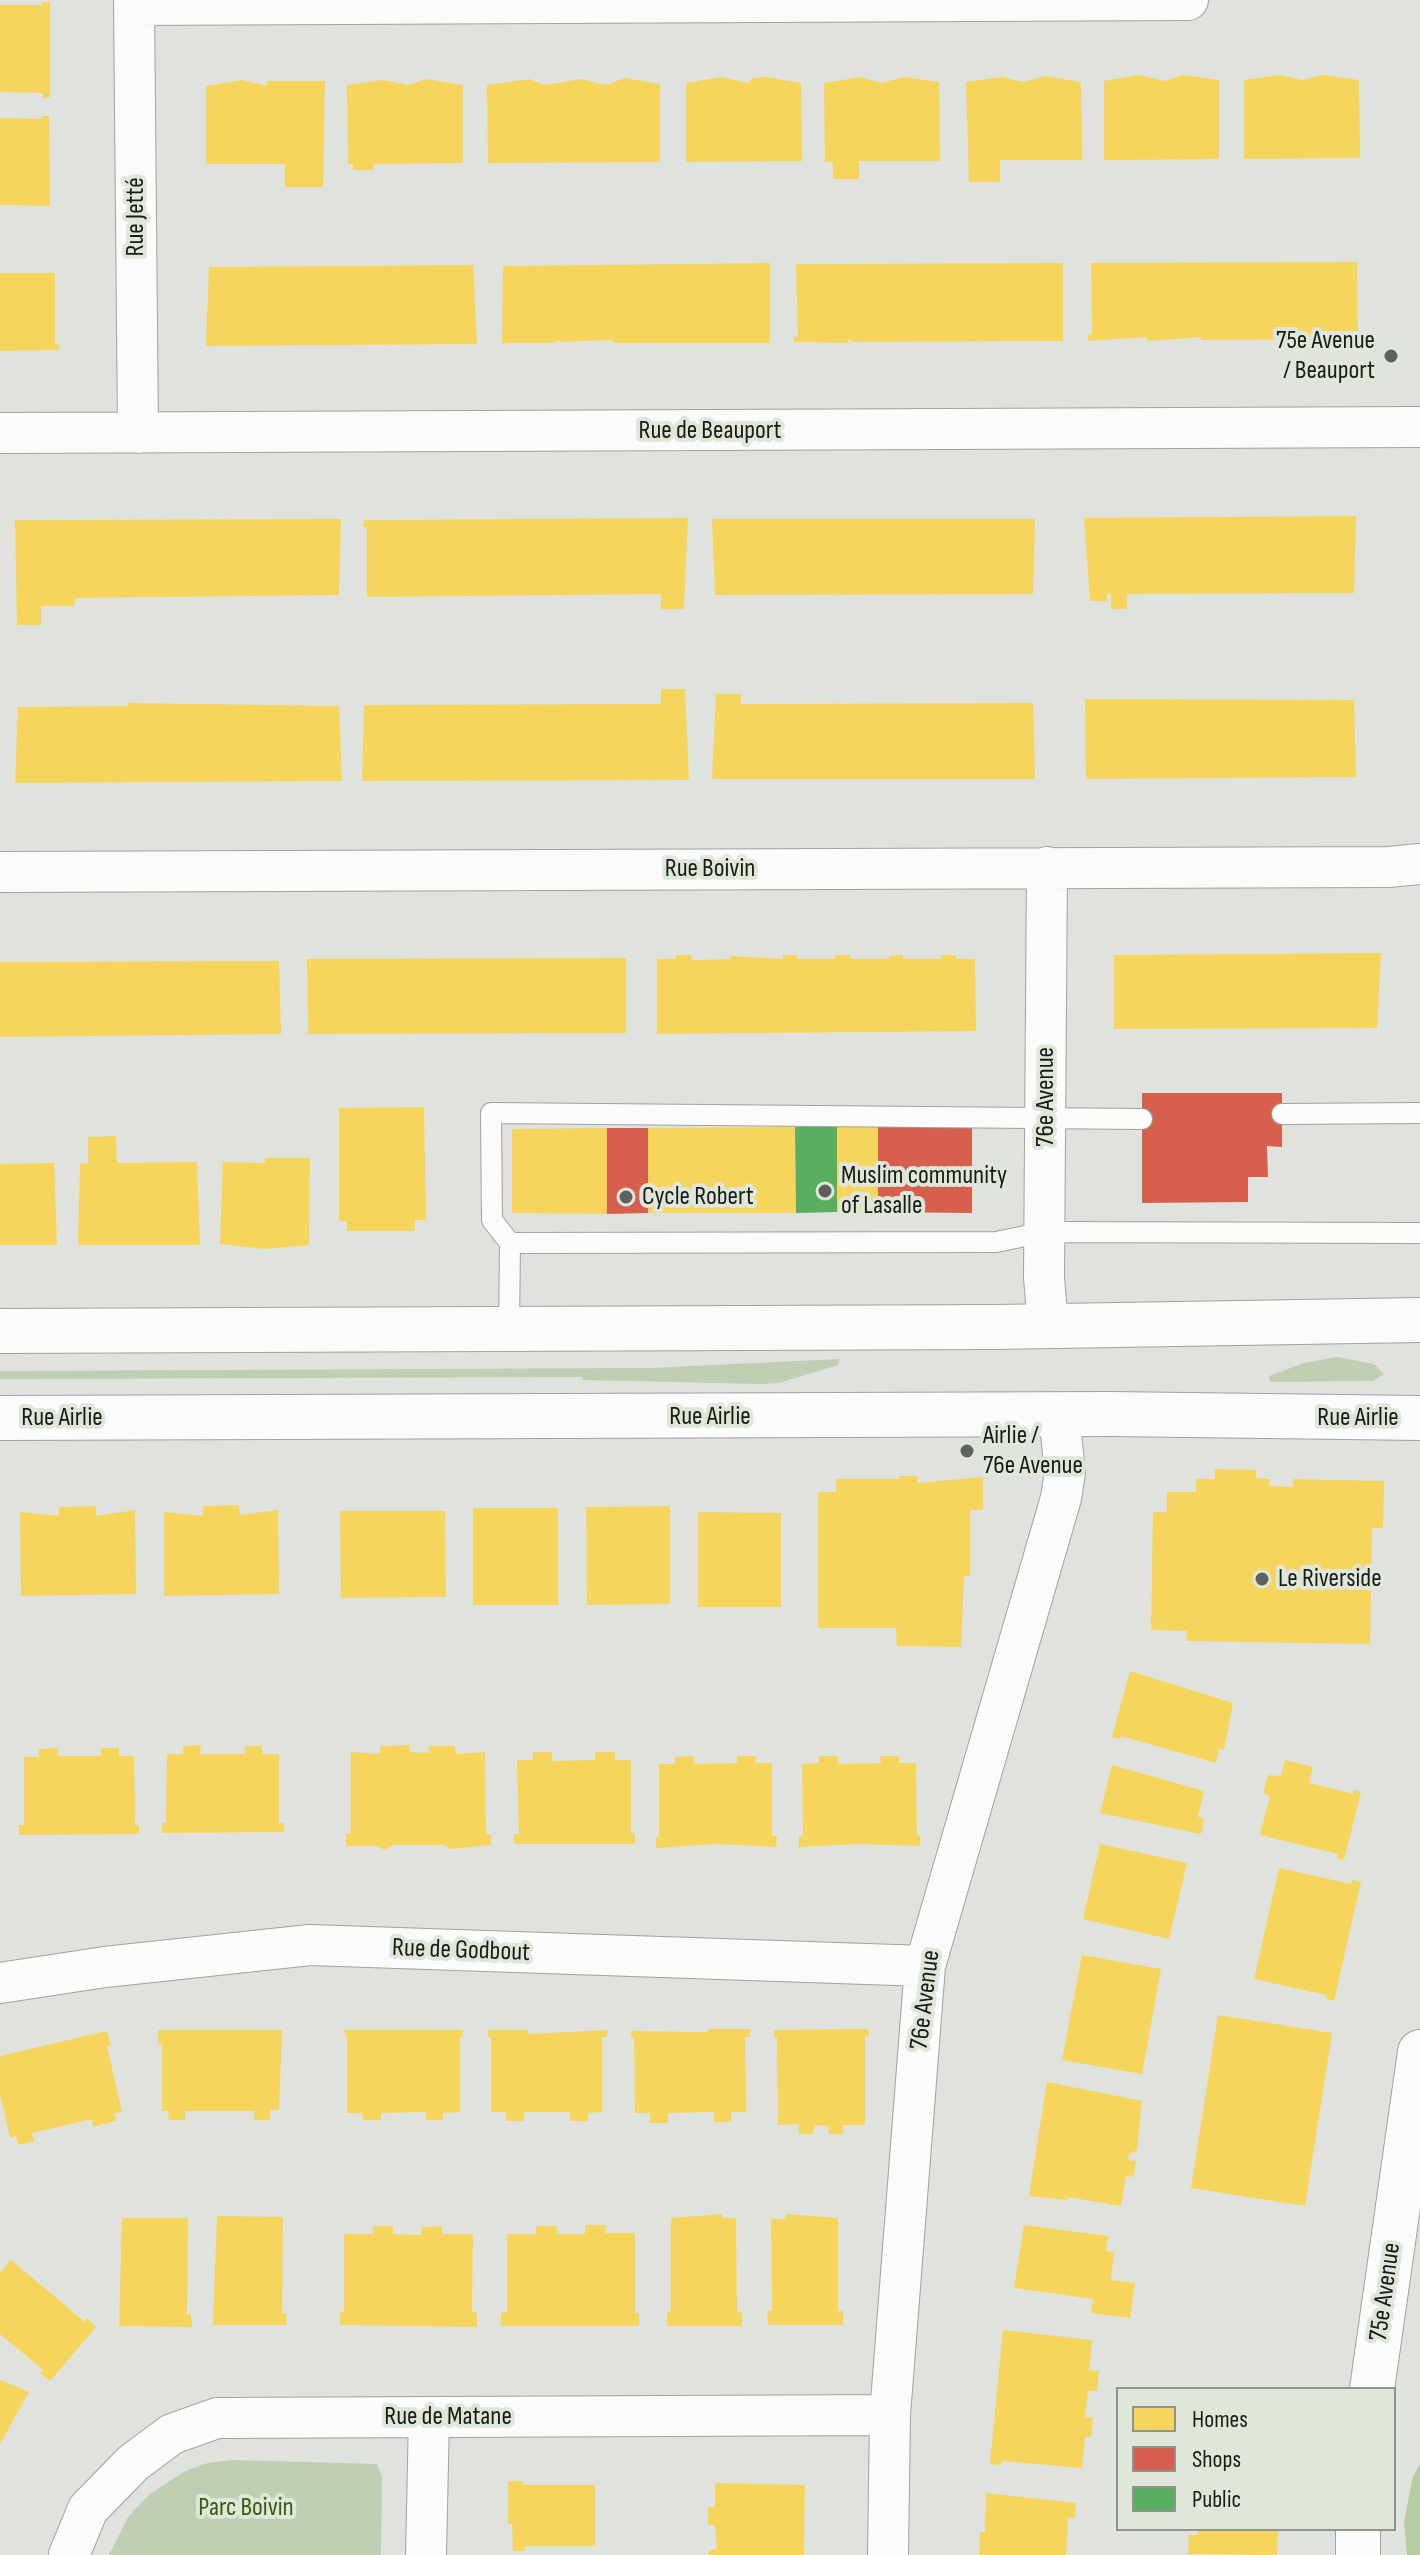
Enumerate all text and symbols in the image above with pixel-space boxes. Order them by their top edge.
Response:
street label: Rue Jetté [120,177,152,257]
place label: 75e Avenue / Beauport [1276,325,1375,386]
marker: 75e Avenue / Beauport [1382,347,1400,365]
street label: Rue de Beauport [638,415,782,447]
street label: Rue Boivin [665,853,755,885]
street label: 76e Avenue [1030,1047,1062,1147]
place label: Muslim community of Lasalle [841,1160,1007,1222]
place label: Cycle Robert [642,1181,754,1213]
marker: Muslim community of Lasalle [816,1182,834,1200]
marker: Cycle Robert [617,1188,635,1206]
street label: Rue Airlie [669,1401,751,1433]
street label: Rue Airlie [21,1402,103,1434]
street label: Rue Airlie [1317,1402,1399,1434]
place label: Airlie / 76e Avenue [983,1420,1083,1482]
marker: Airlie / 76e Avenue [958,1442,976,1460]
place label: Le Riverside [1278,1563,1382,1595]
marker: Le Riverside [1253,1570,1271,1588]
street label: Rue de Godbout [392,1933,530,1969]
street label: 76e Avenue [904,1949,948,2051]
street label: 75e Avenue [1364,2241,1408,2343]
legend [1116,2387,1396,2531]
street label: Rue de Matane [384,2401,512,2433]
text: Homes [1192,2405,1248,2434]
text: Shops [1192,2445,1241,2474]
text: Public [1192,2485,1241,2514]
park label: Parc Boivin [198,2492,294,2524]

